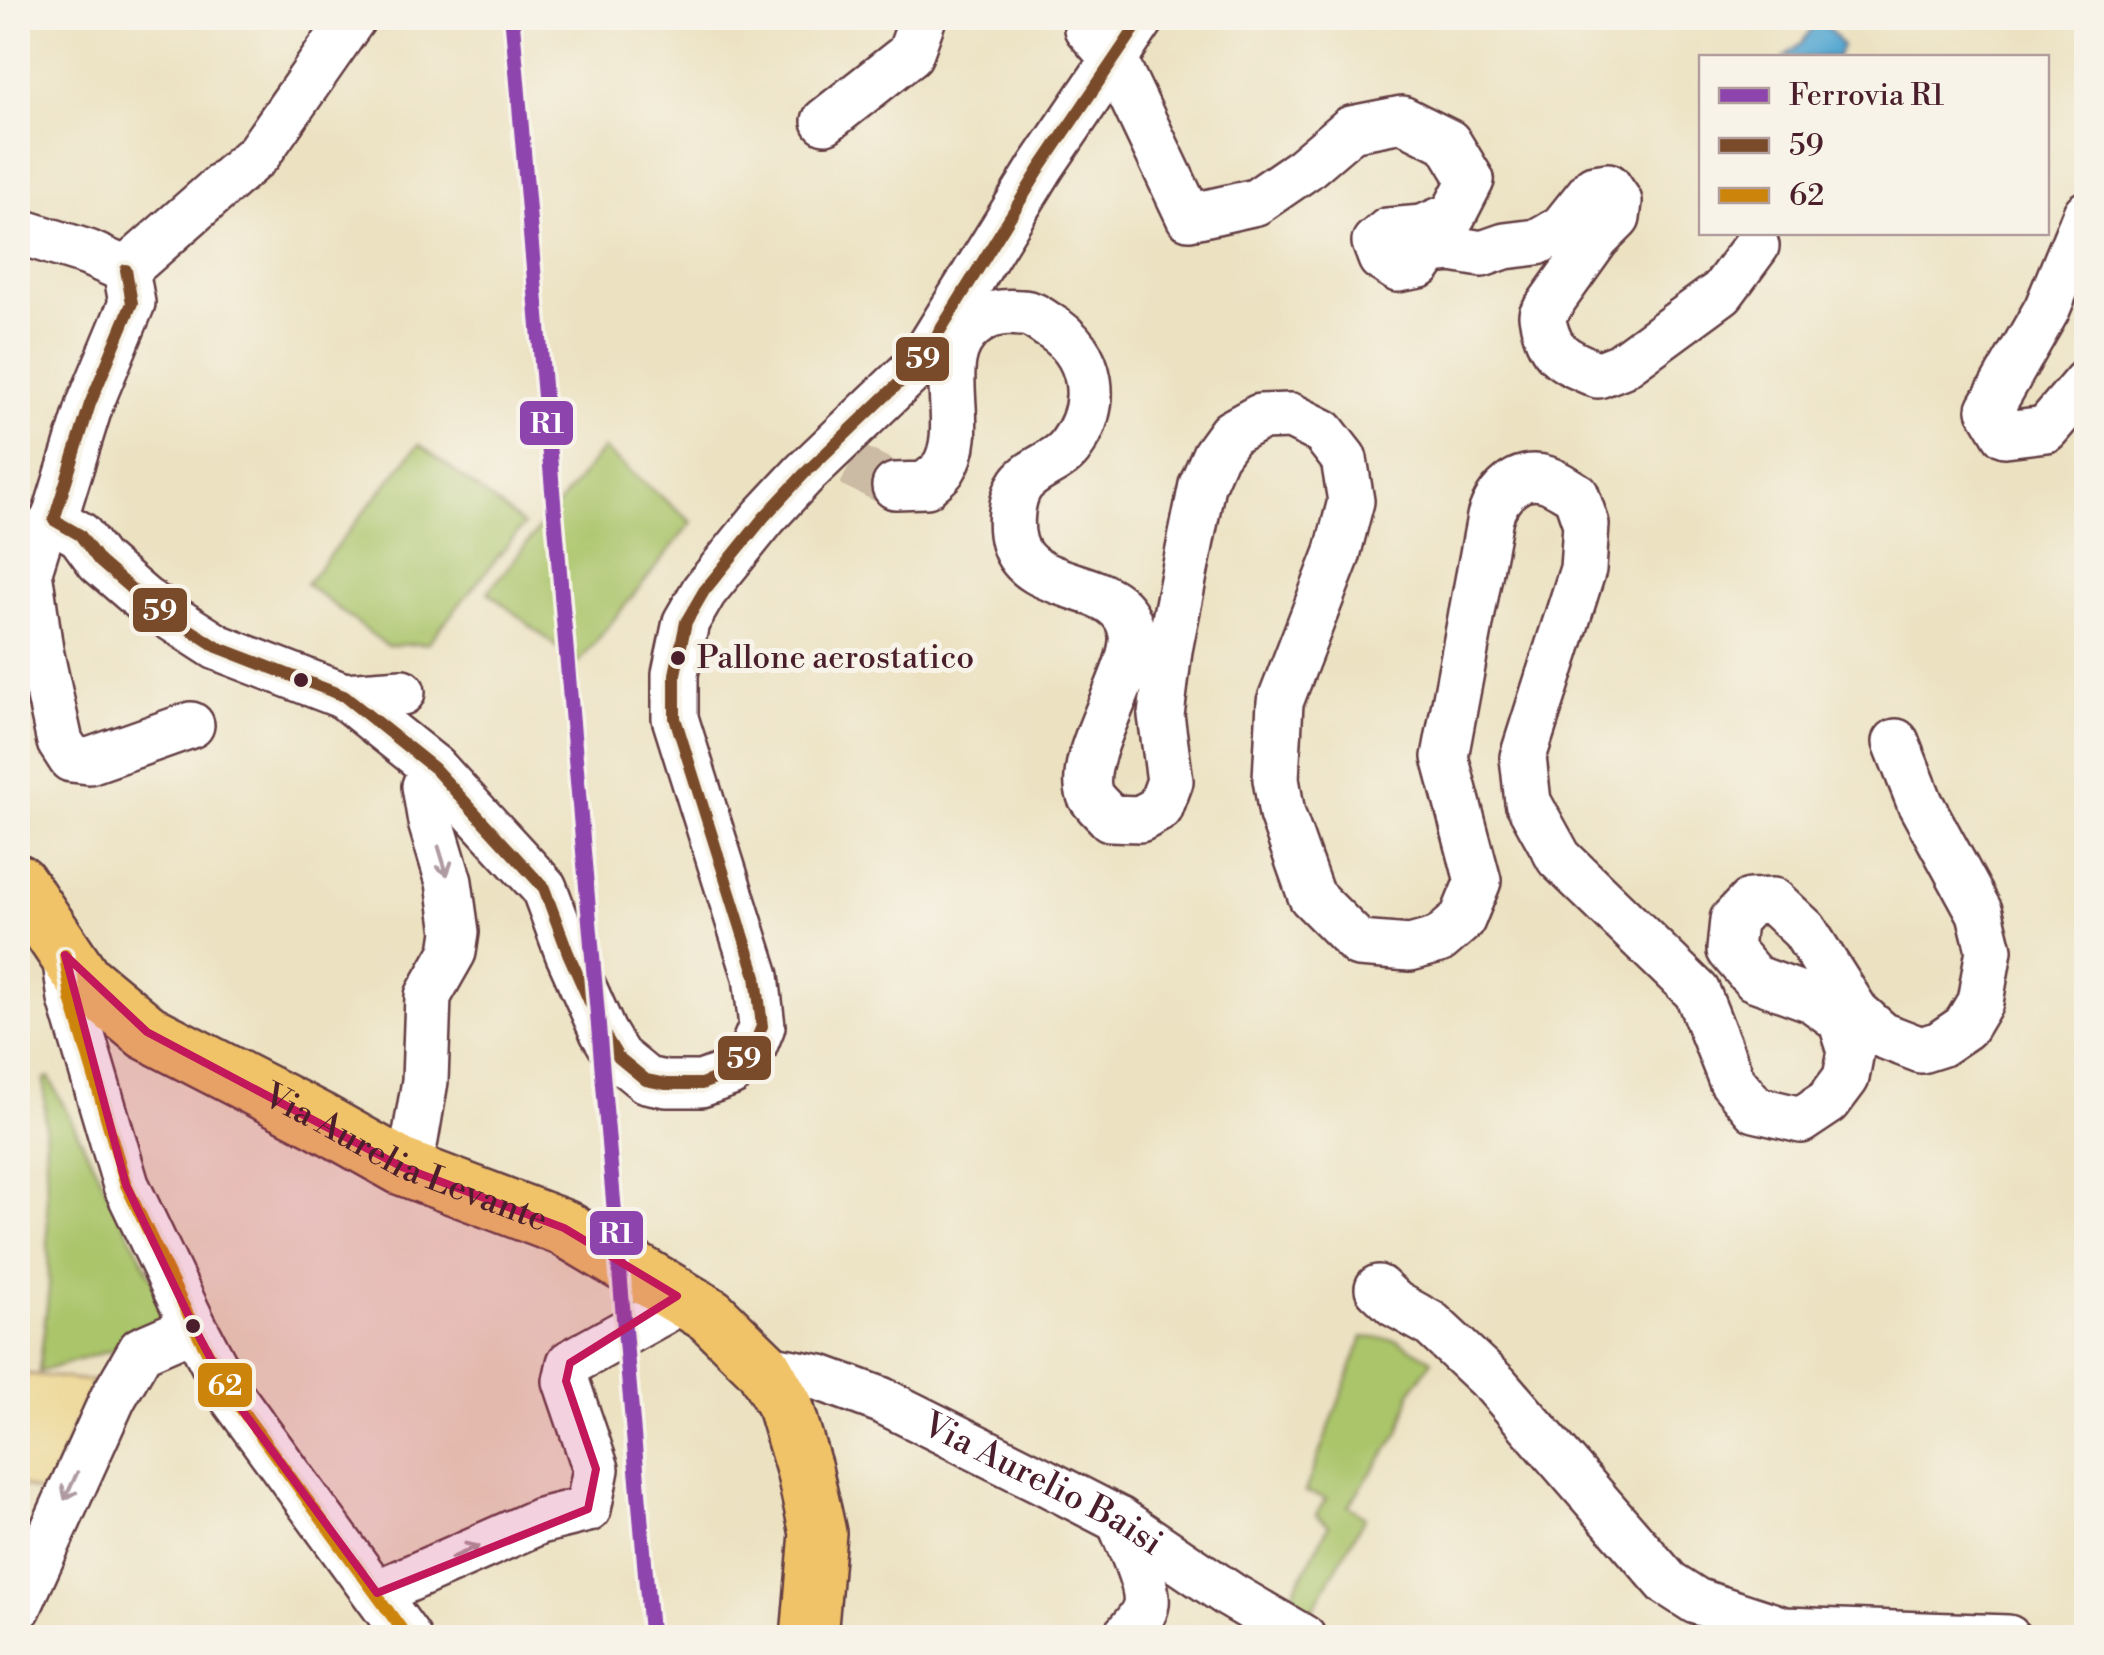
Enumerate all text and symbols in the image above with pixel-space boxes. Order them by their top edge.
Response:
legend [1699,55,2049,235]
text: Ferrovia R1 [1789,77,1944,115]
text: 59 [1789,127,1824,165]
text: 62 [1789,177,1824,215]
line badge: 59 [894,335,951,383]
text: 59 [905,342,941,377]
line badge: R1 [518,399,575,447]
text: R1 [530,407,565,442]
line badge: 59 [131,586,189,634]
text: 59 [142,594,178,629]
place label: Pallone aerostatico [697,638,974,678]
marker: Pallone aerostatico [668,648,688,668]
unlabelled marker [291,670,311,690]
one-way arrow [435,845,453,876]
line badge: 59 [716,1034,773,1082]
text: 59 [726,1042,762,1077]
street label: Via Aurelia Levante [255,1074,554,1241]
line badge: R1 [588,1209,645,1257]
text: R1 [599,1217,634,1252]
unlabelled marker [183,1316,203,1336]
line badge: 62 [196,1361,254,1409]
text: 62 [207,1369,243,1404]
street label: Via Aurelio Baisi [915,1402,1171,1565]
one-way arrow [61,1470,80,1500]
one-way arrow [449,1542,480,1560]

